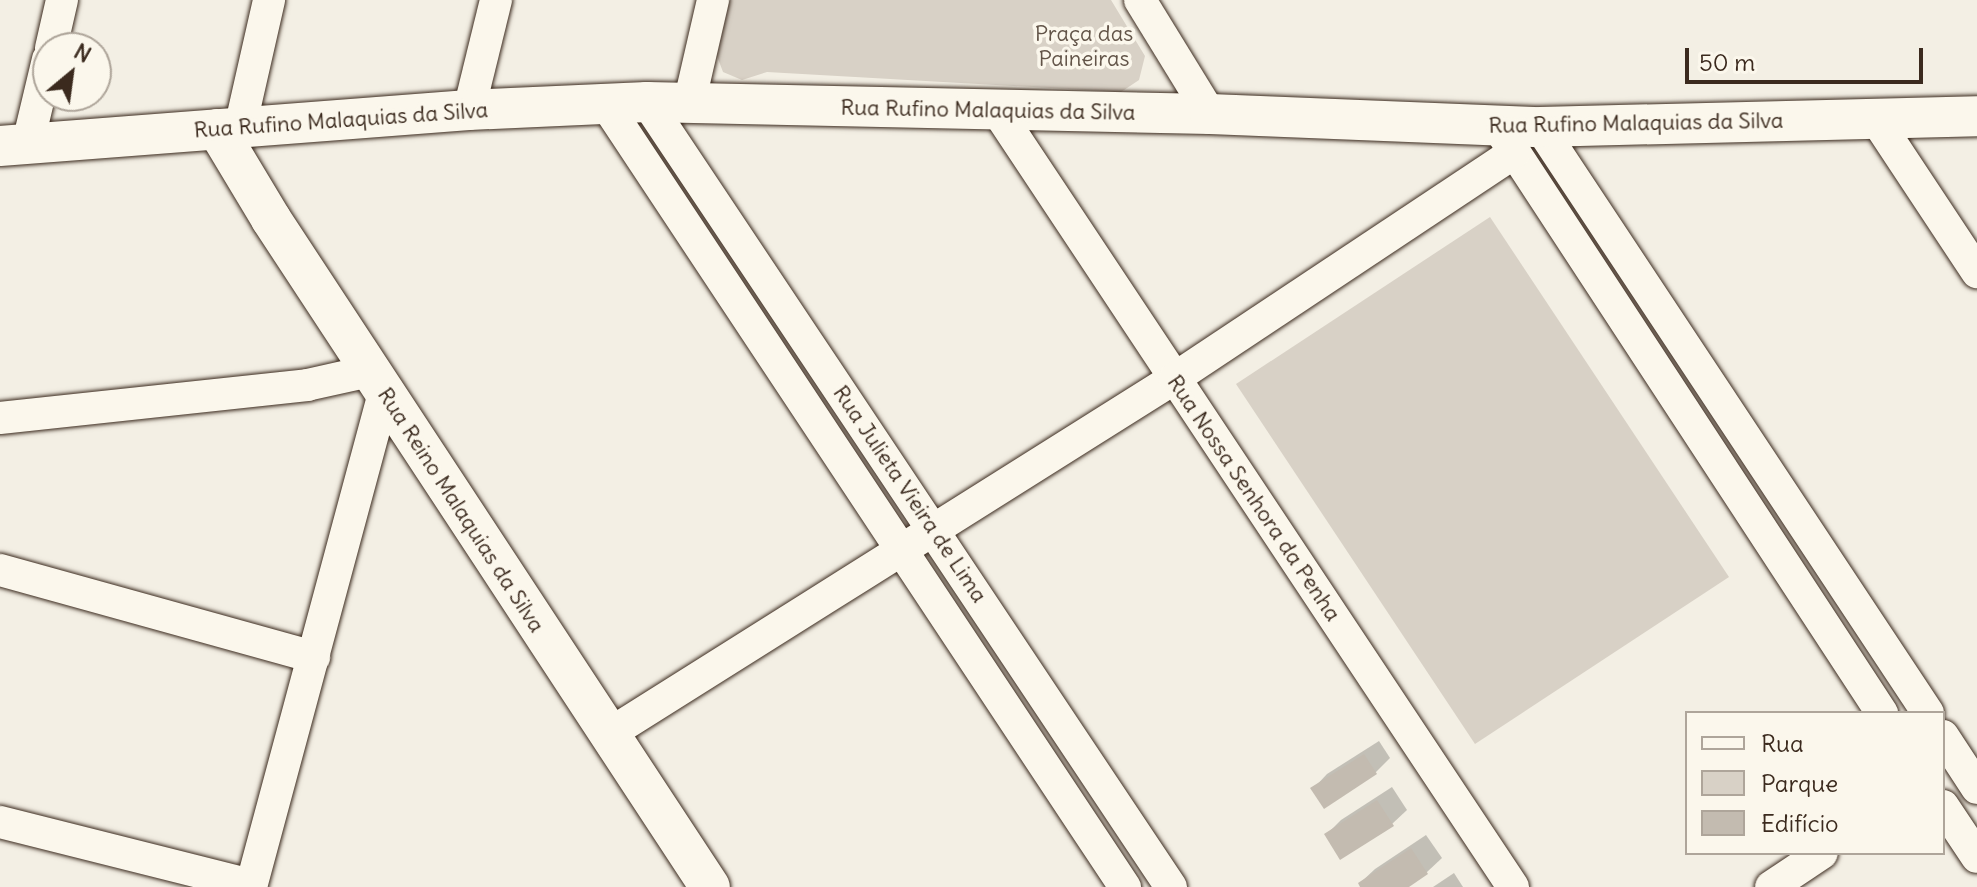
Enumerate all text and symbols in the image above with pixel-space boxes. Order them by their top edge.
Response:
park label: Praça das Paineiras [1035,20,1133,72]
north arrow [32,32,112,112]
scale bar [1689,32,1927,82]
text: N [69,37,96,69]
text: 50 m [1699,47,1755,77]
street label: Rua Rufino Malaquias da Silva [840,94,1136,126]
street label: Rua Rufino Malaquias da Silva [193,97,489,143]
street label: Rua Rufino Malaquias da Silva [1488,107,1784,139]
street label: Rua Nossa Senhora da Penha [1162,370,1346,626]
street label: Rua Julieta Vieira de Lima [827,380,993,608]
street label: Rua Reino Malaquias da Silva [372,383,550,637]
legend [1685,711,1945,855]
text: Rua [1761,728,1804,758]
text: Parque [1761,768,1838,798]
text: Edifício [1761,808,1839,838]

